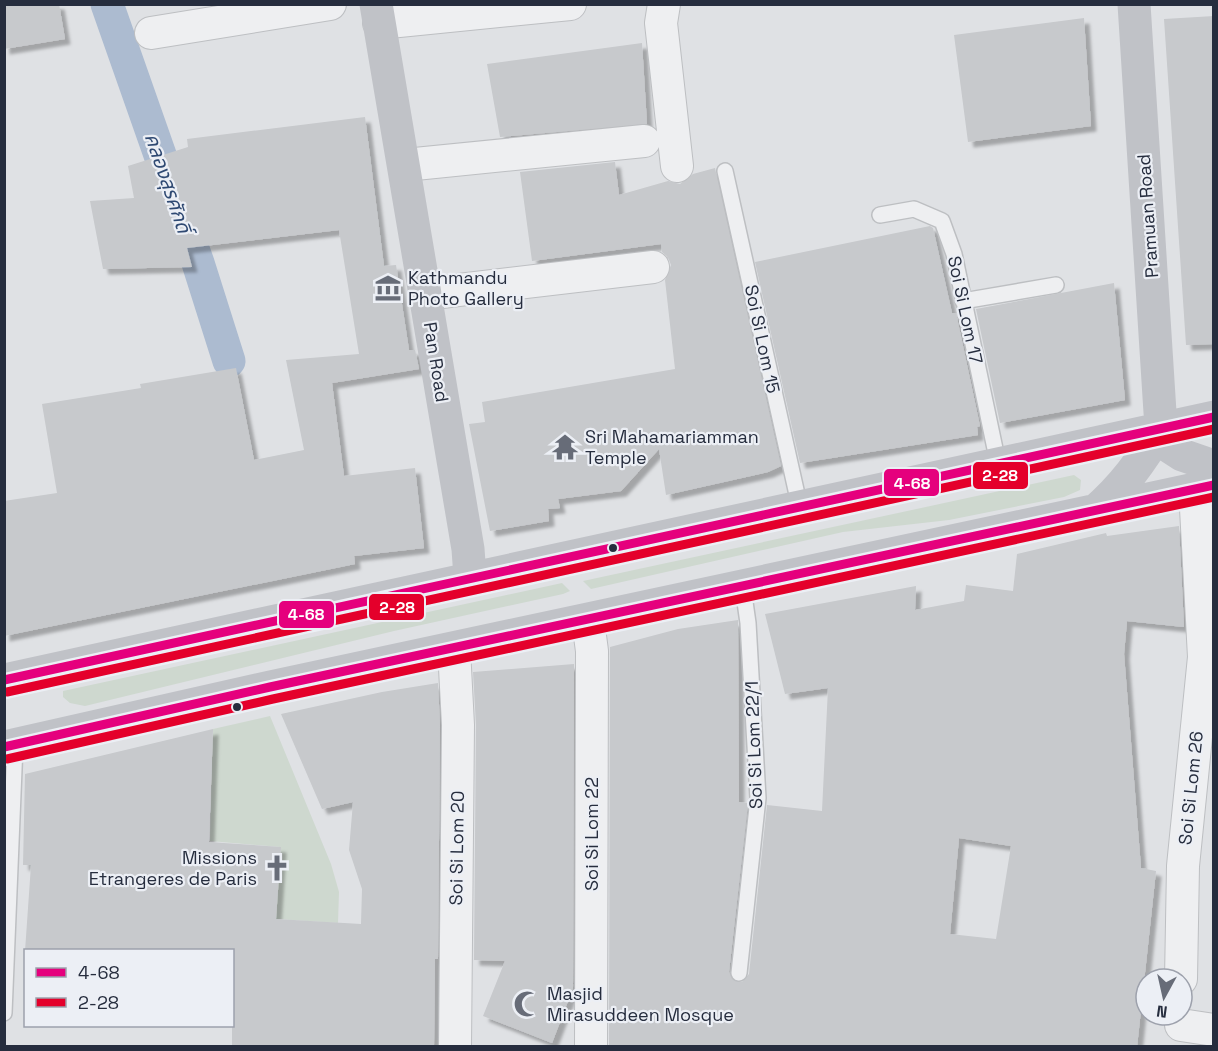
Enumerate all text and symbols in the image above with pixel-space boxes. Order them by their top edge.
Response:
water label: คลองสุรศักดิ์ [139,130,199,241]
street label: Pramuan Road [1132,153,1163,279]
street label: Soi Si Lom 17 [943,254,988,366]
place label: Kathmandu Photo Gallery [408,266,524,310]
museum icon: Kathmandu Photo Gallery [373,273,403,303]
street label: Soi Si Lom 15 [740,282,785,395]
street label: Pan Road [419,320,454,404]
place label: Sri Mahamariamman Temple [585,425,759,469]
temple icon: Sri Mahamariamman Temple [550,432,580,462]
line badge: 2-28 [972,461,1029,490]
text: 2-28 [982,465,1018,486]
line badge: 4-68 [883,468,940,497]
text: 4-68 [894,473,931,494]
unlabelled marker [607,542,619,554]
line badge: 2-28 [368,593,425,621]
text: 2-28 [379,597,415,618]
line badge: 4-68 [278,600,335,629]
text: 4-68 [288,604,325,625]
street label: Soi Si Lom 22/1 [740,681,767,809]
unlabelled marker [231,701,243,713]
street label: Soi Si Lom 26 [1173,730,1208,846]
street label: Soi Si Lom 22 [580,777,603,891]
street label: Soi Si Lom 20 [444,790,469,906]
place label: Missions Etrangeres de Paris [89,846,257,890]
church icon: Missions Etrangeres de Paris [262,853,292,883]
legend [24,949,234,1027]
text: 4-68 [78,961,120,984]
north arrow [1134,967,1194,1027]
place label: Masjid Mirasuddeen Mosque [547,982,734,1026]
mosque icon: Masjid Mirasuddeen Mosque [512,989,542,1019]
text: 2-28 [78,991,119,1014]
text: N [1155,1000,1169,1023]

